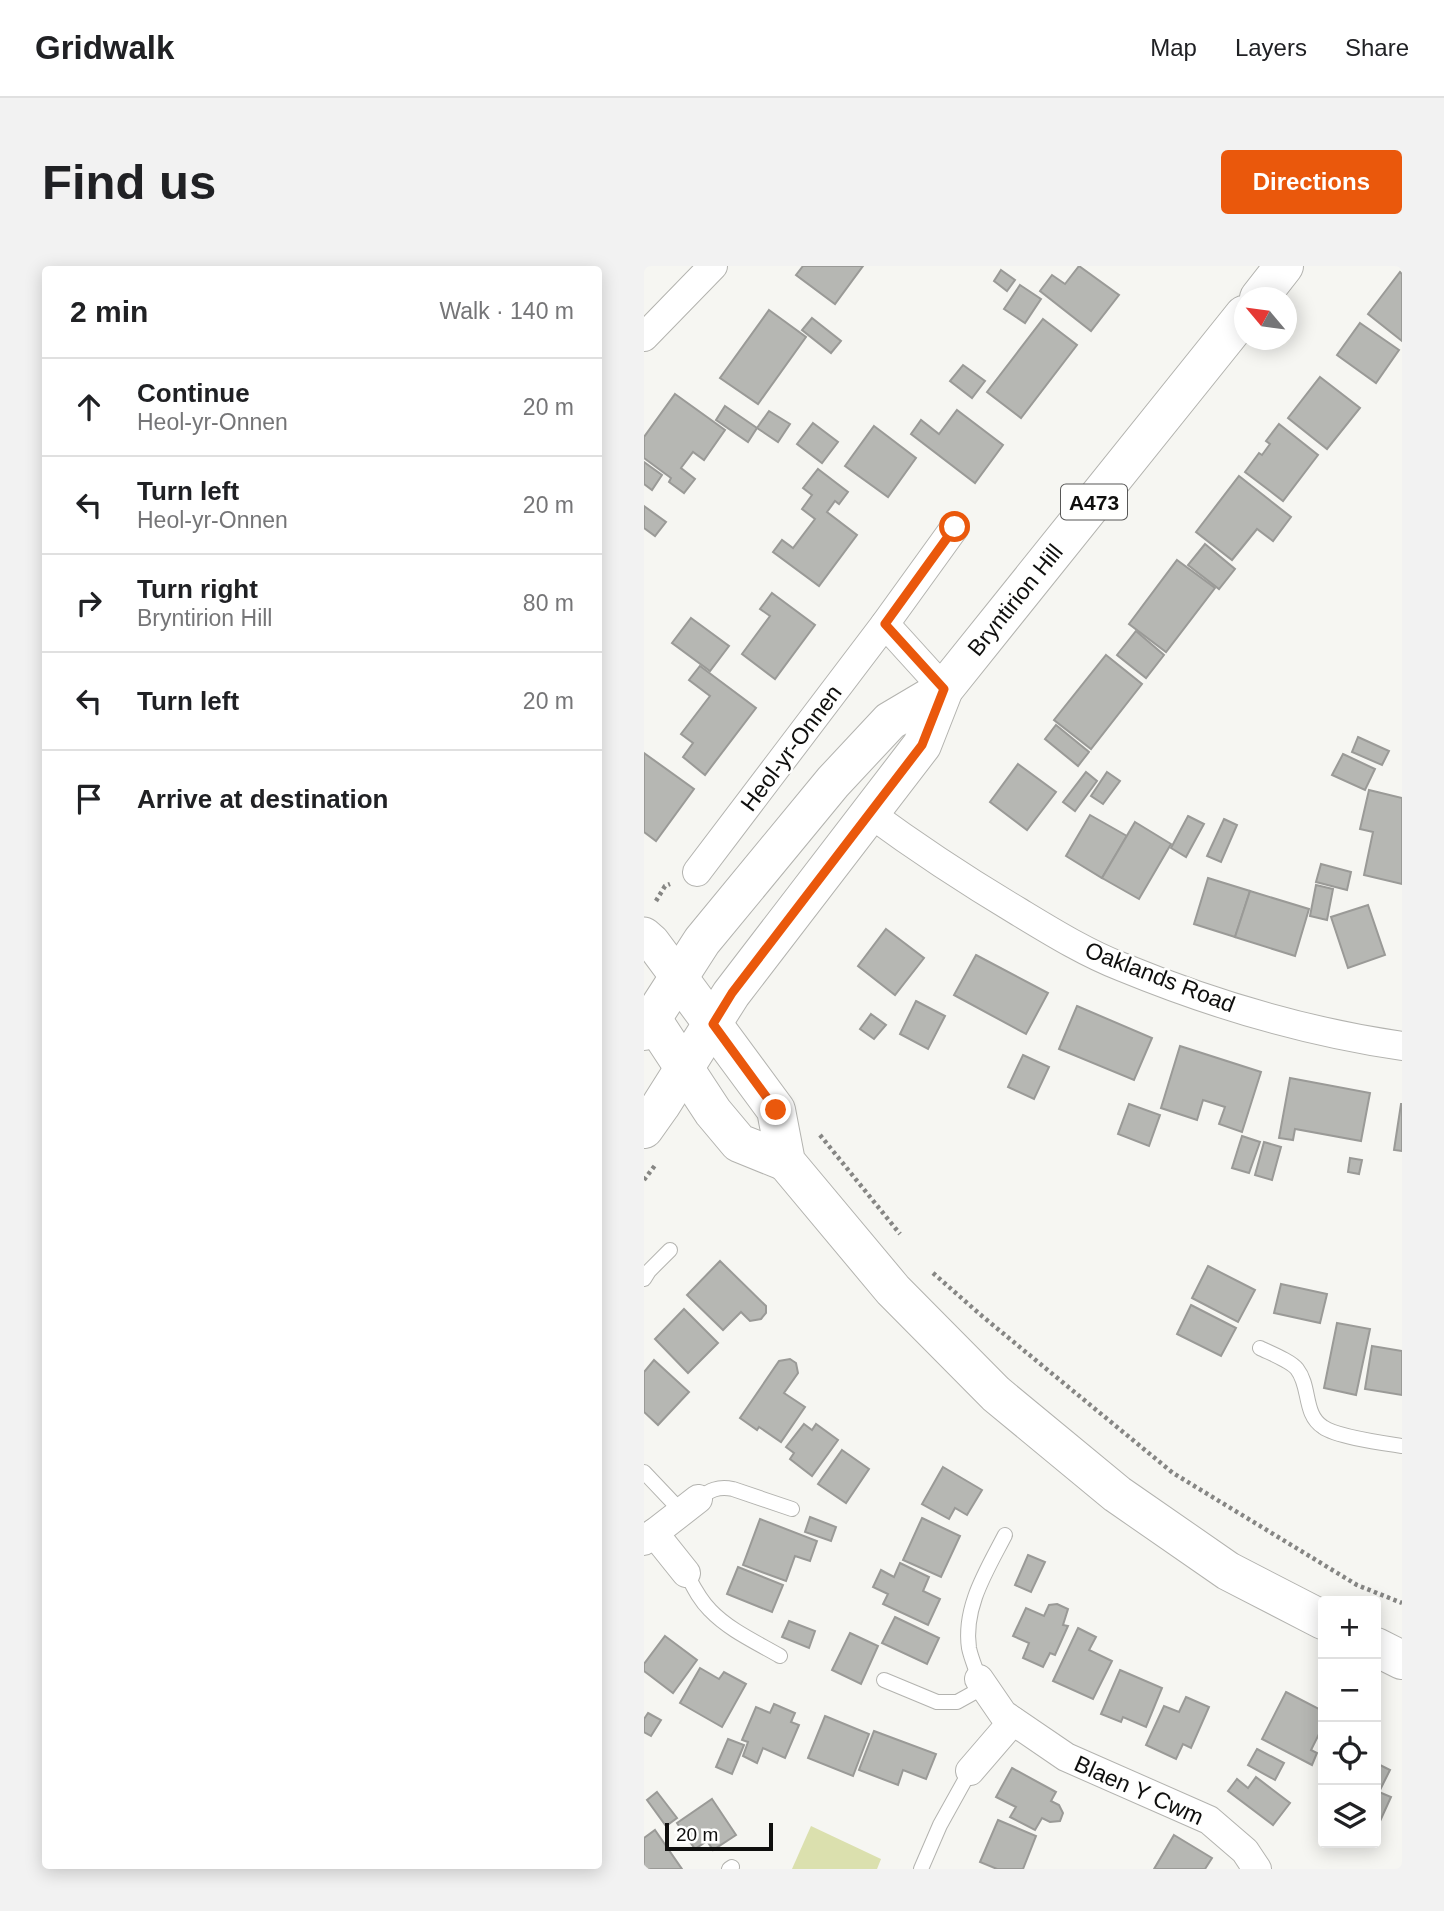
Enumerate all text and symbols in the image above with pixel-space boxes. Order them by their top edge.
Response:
text: Gridwalk [35,29,174,66]
text: Map [1150,34,1197,61]
text: Layers [1235,34,1307,61]
text: Share [1345,34,1409,61]
button: Directions [1221,150,1402,214]
text: Find us [42,155,216,209]
north arrow [1234,287,1297,350]
text: 2 min [70,295,148,328]
text: Walk · 140 m [439,298,574,324]
text: Continue [137,378,250,408]
icon: ahead [70,388,108,426]
text: 20 m [523,394,574,420]
text: Heol-yr-Onnen [137,409,288,435]
text: Turn left [137,476,239,506]
road number: A473 [1061,484,1127,520]
icon: left [70,486,108,524]
text: 20 m [523,492,574,518]
text: Heol-yr-Onnen [137,507,288,533]
route start [939,511,970,542]
street label: Bryntirion Hill [962,539,1068,661]
text: Turn right [137,574,258,604]
icon: right [70,584,108,622]
text: 80 m [523,590,574,616]
text: Bryntirion Hill [137,605,272,631]
street label: Heol-yr-Onnen [735,680,847,816]
icon: left [70,682,108,720]
text: Turn left [137,686,239,716]
text: 20 m [523,688,574,714]
icon: arrive [70,780,108,818]
text: Arrive at destination [137,784,388,814]
street label: Oaklands Road [1081,936,1239,1018]
route end [760,1094,791,1125]
map controls [1318,1596,1381,1848]
button: + [1318,1596,1381,1659]
button: − [1318,1659,1381,1722]
button: locate [1318,1722,1381,1785]
street label: Blaen Y Cwm [1070,1750,1208,1830]
button: layers [1318,1785,1381,1848]
scale bar [665,1820,774,1852]
text: 20 m [676,1824,718,1845]

